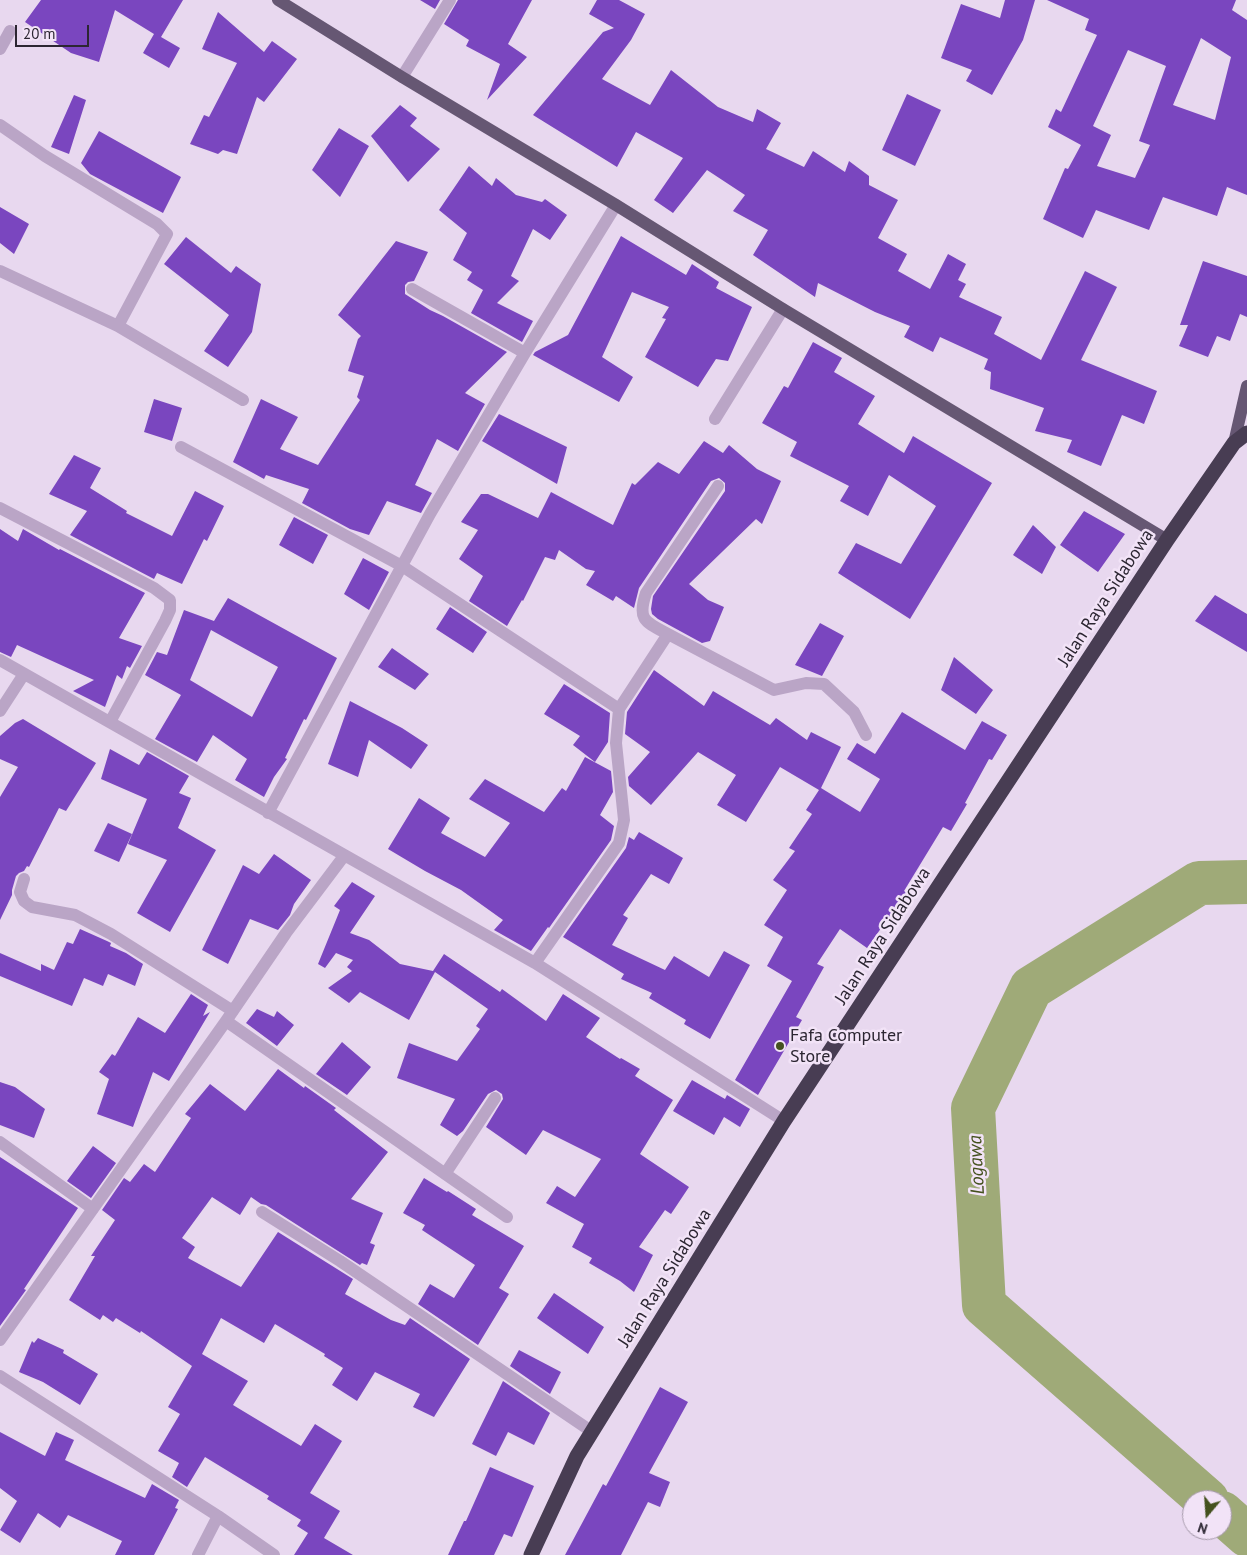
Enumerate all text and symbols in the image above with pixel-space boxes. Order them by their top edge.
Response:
scale bar [18,15,91,47]
text: 20 m [23,24,56,43]
street label: Jalan Raya Sidabowa [1054,525,1158,671]
street label: Jalan Raya Sidabowa [831,863,935,1009]
place label: Fafa Computer Store [790,1025,902,1068]
marker: Fafa Computer Store [774,1040,786,1052]
water label: Logawa [964,1135,990,1195]
street label: Jalan Raya Sidabowa [614,1205,716,1351]
north arrow [1182,1490,1232,1540]
text: N [1196,1518,1210,1538]

